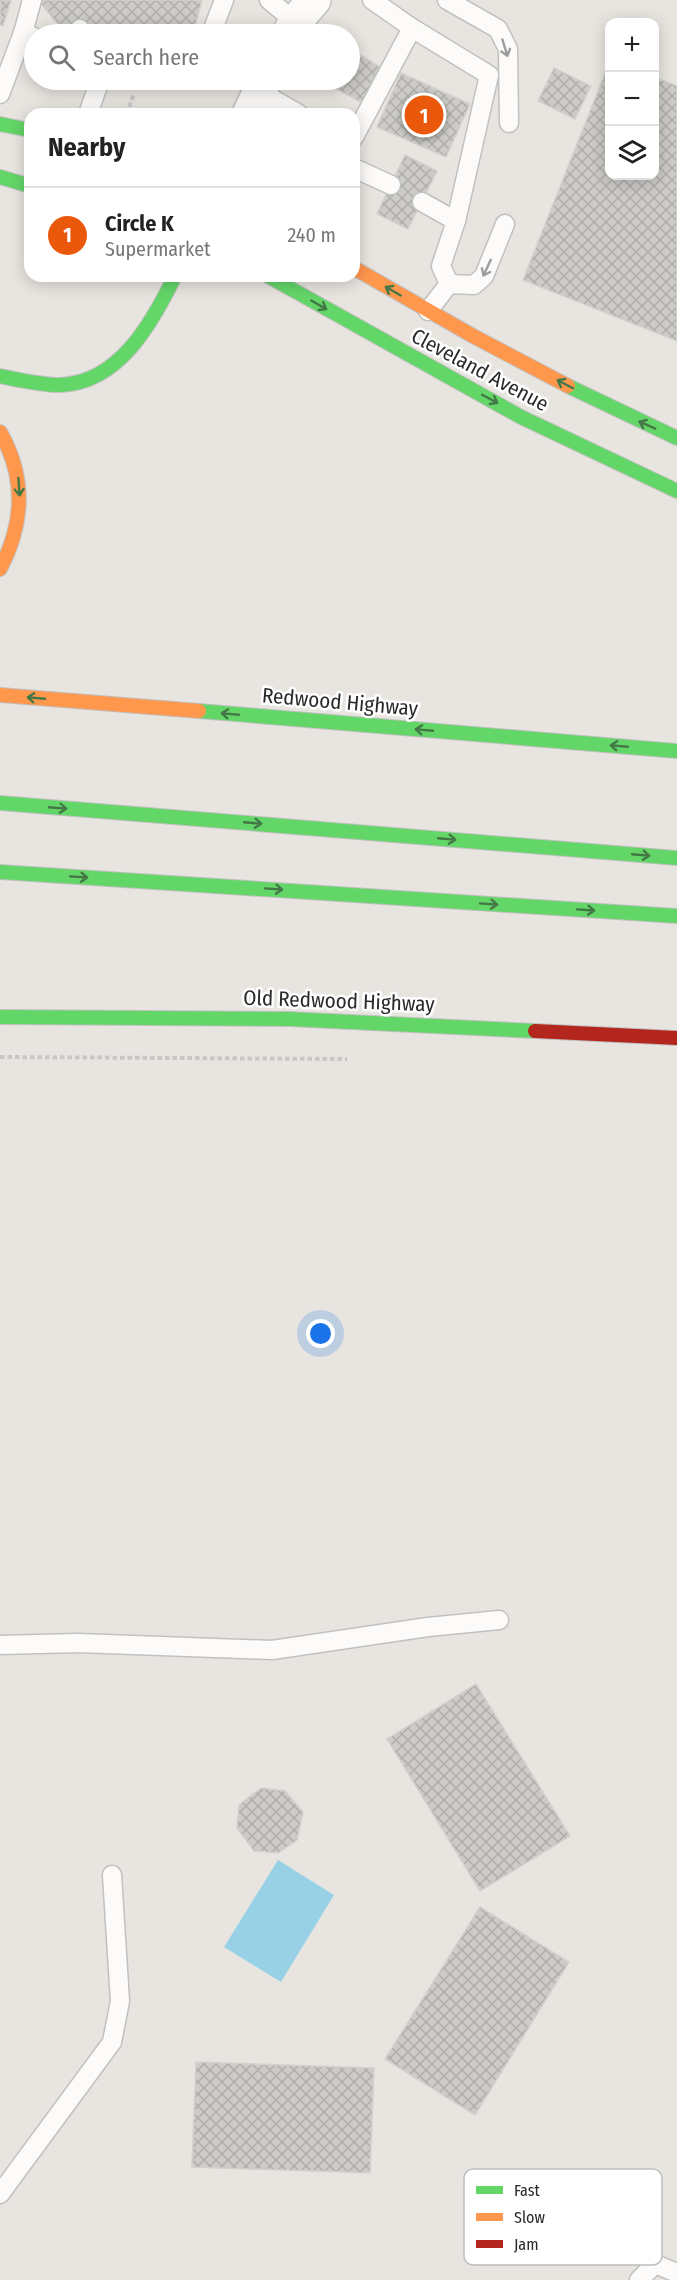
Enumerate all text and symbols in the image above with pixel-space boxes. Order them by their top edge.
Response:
map controls [605,18,659,180]
button: + [605,18,659,72]
search box [24,24,360,90]
one-way arrow [500,38,512,57]
icon: search [45,41,78,74]
text: Search here [93,44,199,71]
button: − [605,72,659,126]
pin: 1 [404,92,444,138]
button: layers [605,126,659,180]
text: Nearby [48,132,125,163]
text: Circle K [105,210,174,237]
text: 1 [63,223,72,247]
text: 240 m [287,223,336,247]
text: Supermarket [105,237,211,261]
one-way arrow [481,258,493,276]
one-way arrow [385,284,402,296]
one-way arrow [310,299,327,311]
street label: Cleveland Avenue [407,323,553,417]
one-way arrow [556,378,574,389]
one-way arrow [481,393,498,405]
one-way arrow [638,418,656,430]
one-way arrow [13,477,24,496]
street label: Redwood Highway [261,682,420,722]
one-way arrow [26,692,46,703]
one-way arrow [221,708,241,719]
one-way arrow [415,724,435,735]
one-way arrow [609,740,629,751]
one-way arrow [48,802,68,813]
one-way arrow [242,818,262,829]
one-way arrow [437,834,457,845]
one-way arrow [631,850,651,861]
one-way arrow [69,871,89,882]
one-way arrow [263,884,283,895]
one-way arrow [479,898,499,909]
one-way arrow [575,905,595,916]
street label: Old Redwood Highway [243,985,436,1017]
your location [306,1319,335,1348]
legend [464,2169,662,2265]
text: Fast [514,2181,541,2200]
text: Slow [514,2208,545,2227]
text: Jam [514,2235,539,2254]

